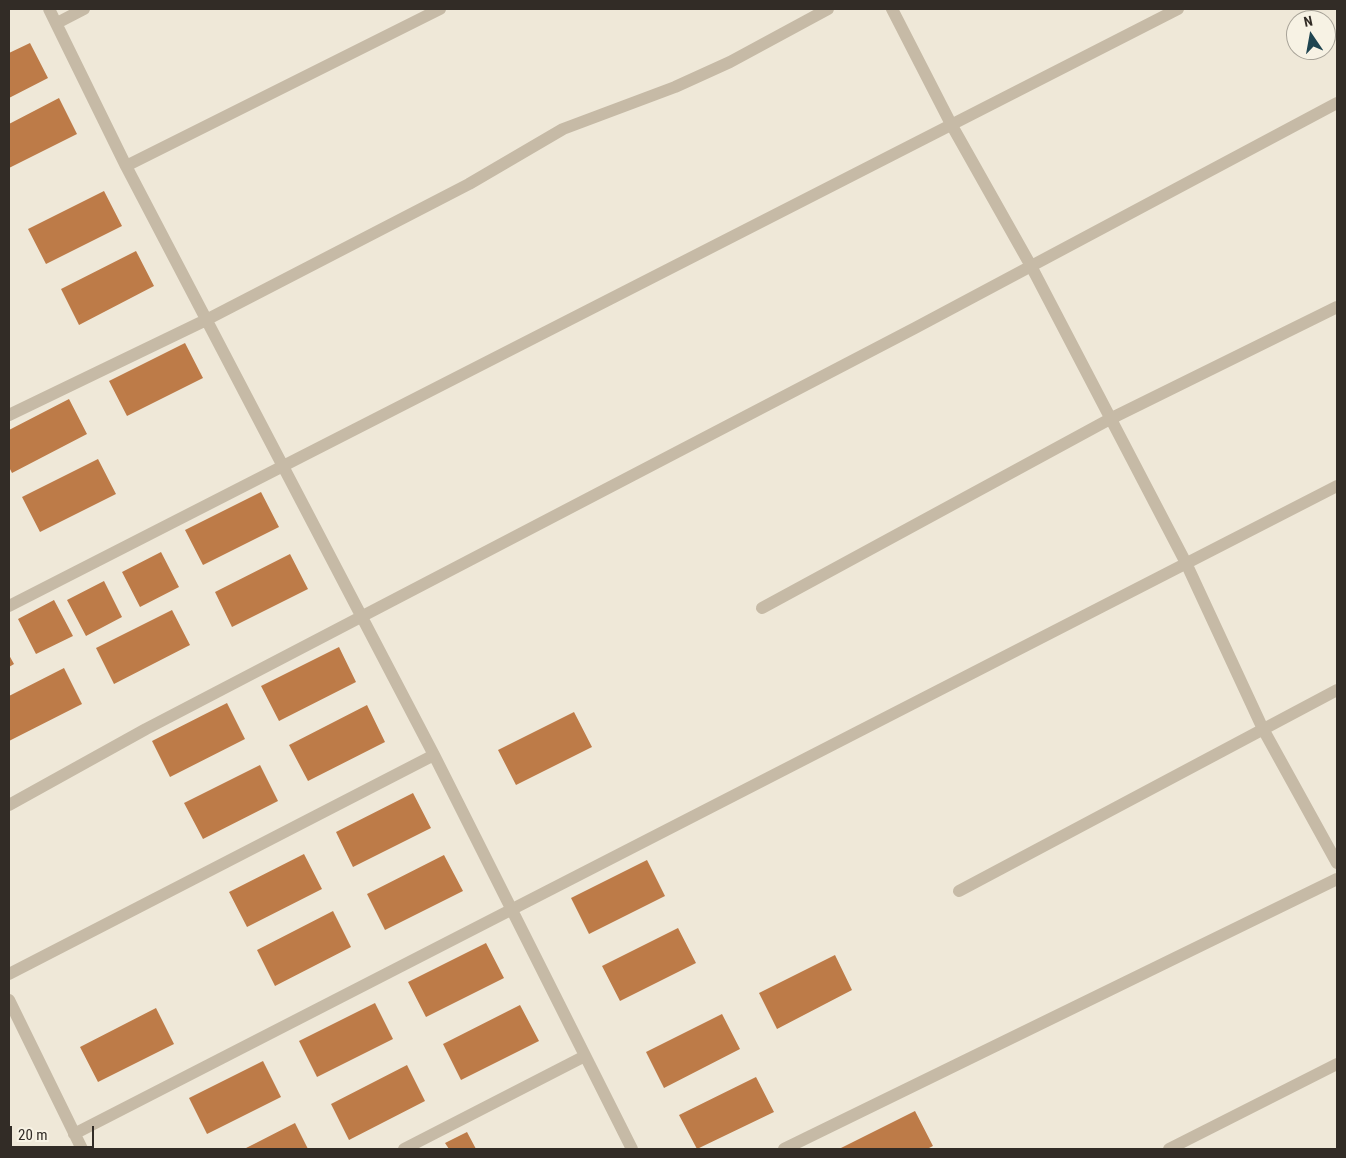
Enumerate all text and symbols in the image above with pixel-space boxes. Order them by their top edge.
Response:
north arrow [1286,10,1336,60]
text: N [1302,13,1314,30]
scale bar [12,1116,96,1148]
text: 20 m [18,1126,48,1144]

